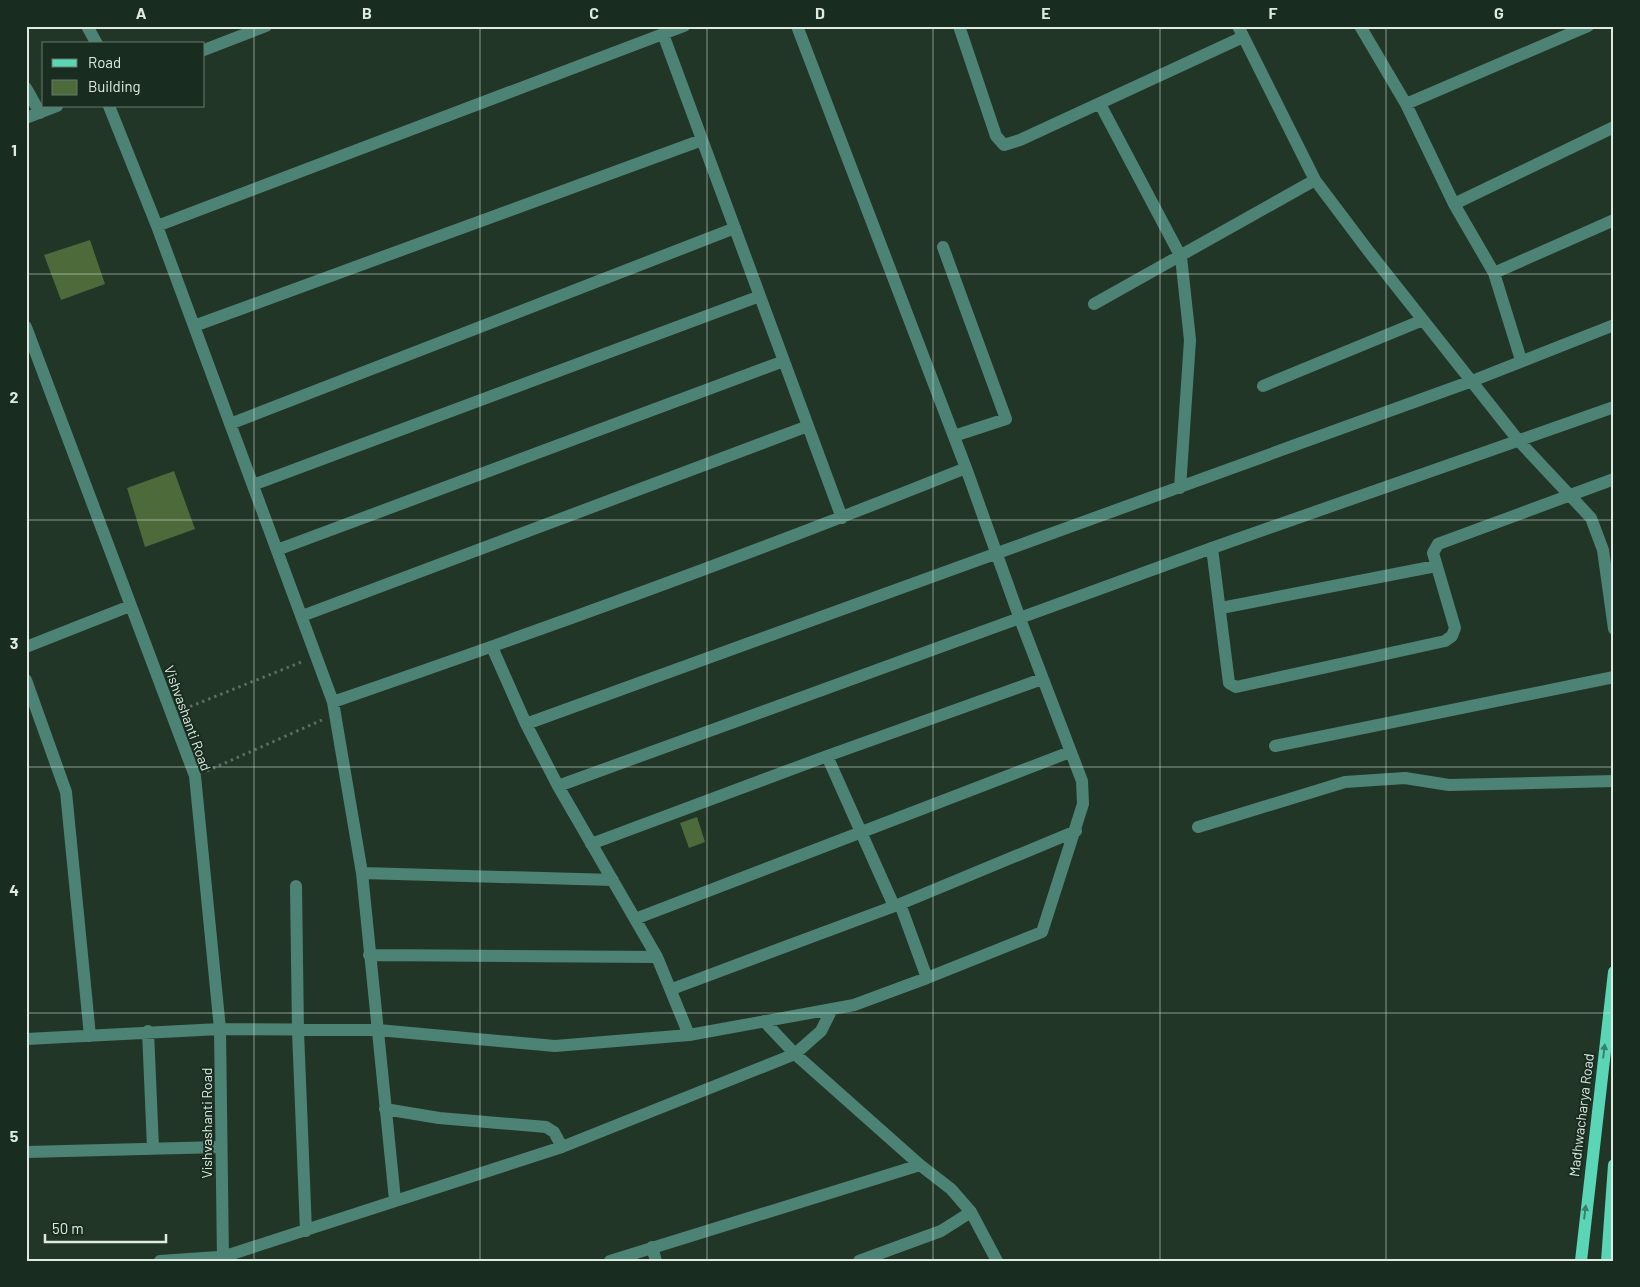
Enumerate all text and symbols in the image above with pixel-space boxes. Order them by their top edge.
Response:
text: A [136,3,147,22]
text: B [362,3,372,22]
text: C [589,3,599,22]
text: D [815,3,825,22]
text: E [1041,3,1051,22]
text: F [1269,3,1278,22]
text: G [1494,3,1504,22]
legend [42,42,205,108]
text: Road [88,53,121,71]
text: Building [88,77,141,95]
text: 1 [11,140,17,159]
text: 2 [10,387,19,406]
text: 3 [10,633,18,652]
street label: Vishvashanti Road [161,663,215,773]
text: 4 [9,880,19,899]
one-way arrow [1600,1042,1608,1058]
street label: Madhwacharya Road [1565,1052,1597,1178]
street label: Vishvashanti Road [198,1067,215,1179]
text: 5 [10,1126,19,1145]
one-way arrow [1581,1204,1589,1220]
scale bar [45,1212,166,1244]
text: 50 m [52,1219,84,1237]

